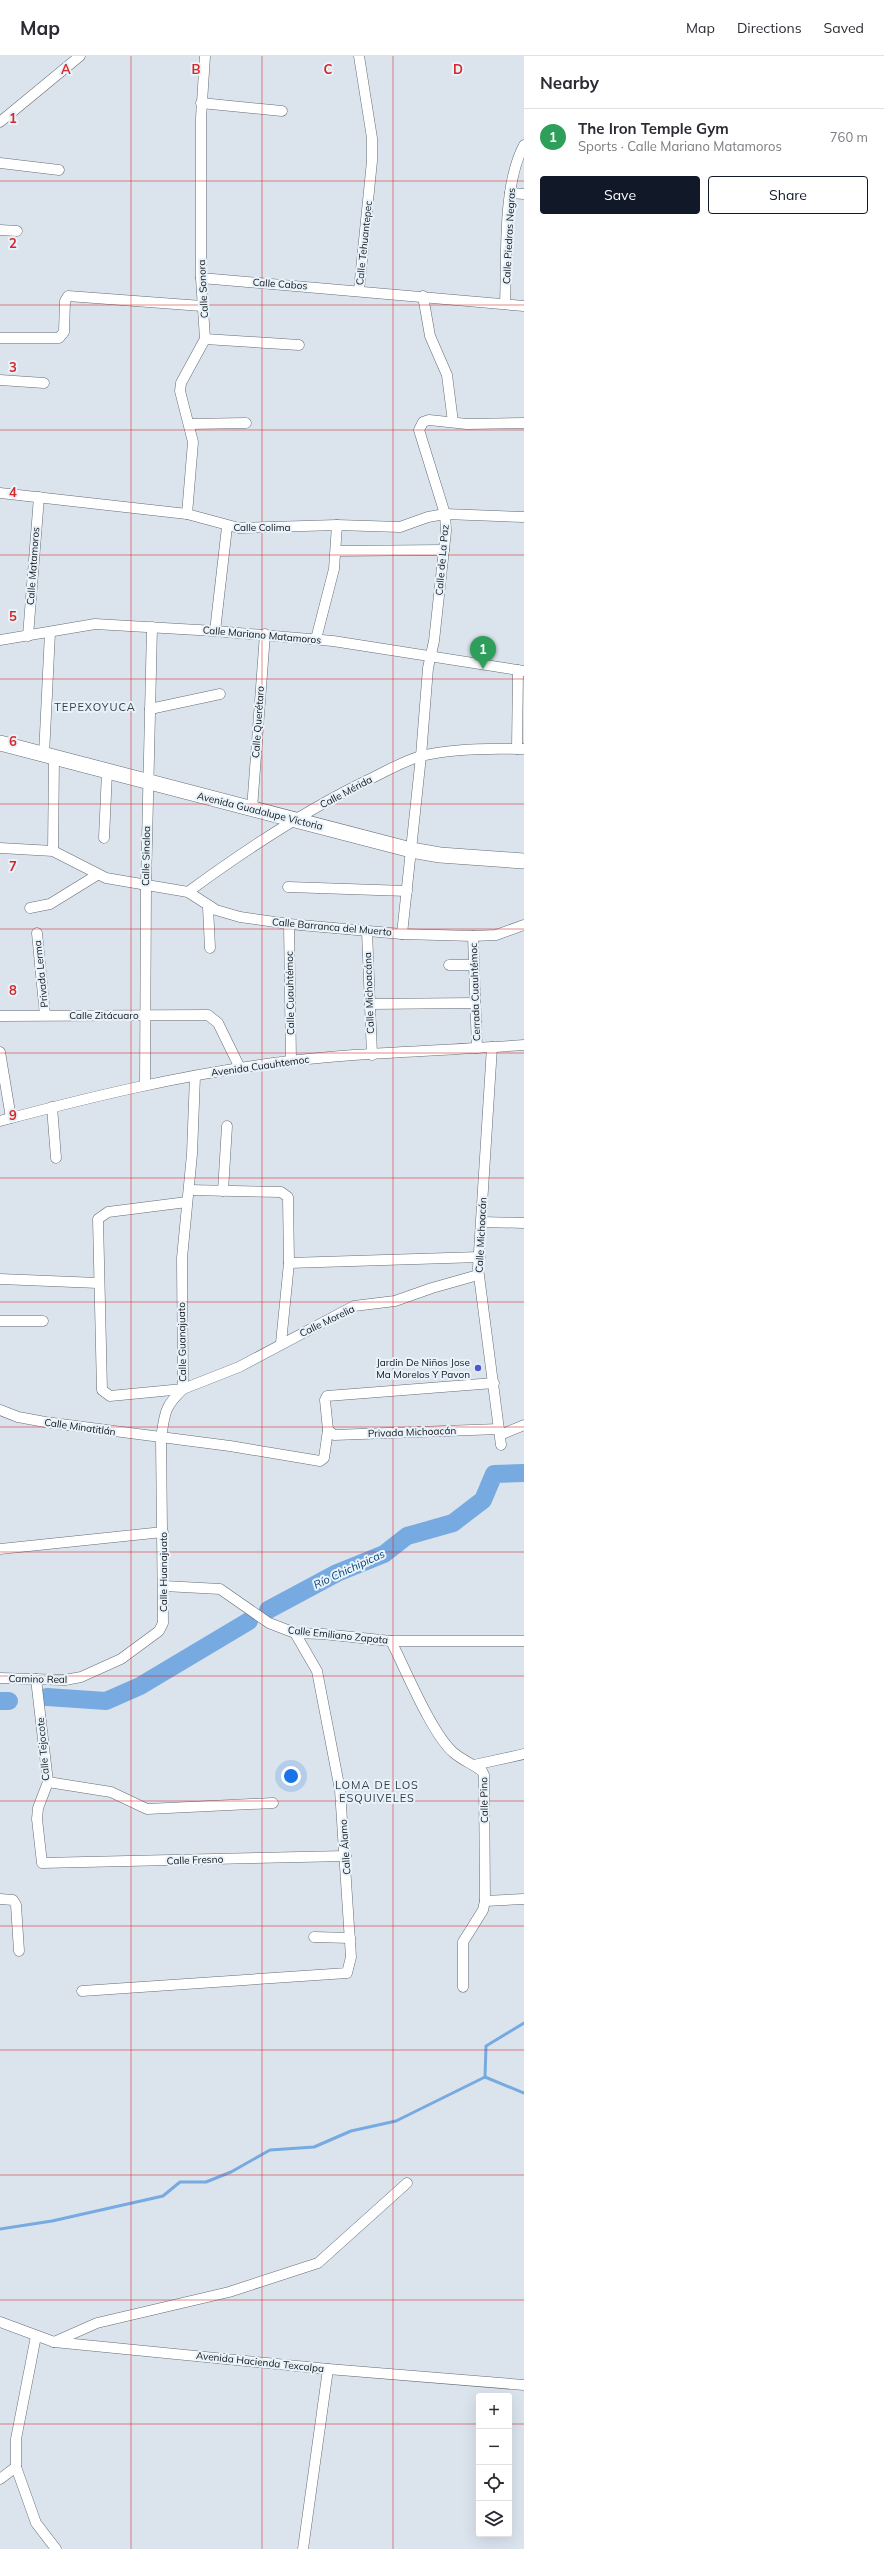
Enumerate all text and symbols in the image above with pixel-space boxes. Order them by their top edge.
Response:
text: Map [20,16,60,40]
text: Map [686,19,715,37]
text: Directions [737,19,802,37]
text: Saved [824,19,864,37]
text: A [61,61,71,77]
text: B [192,61,201,77]
text: C [324,61,333,77]
text: D [453,61,463,77]
text: Nearby [540,72,599,93]
text: 1 [9,110,17,126]
text: The Iron Temple Gym [578,119,729,138]
text: 1 [549,129,557,145]
text: 760 m [830,129,868,145]
text: Sports · Calle Mariano Matamoros [578,138,782,154]
button: Save [540,176,700,214]
button: Share [708,176,868,214]
street label: Calle Piedras Negras [500,187,518,285]
street label: Calle Tehuantepec [353,200,375,286]
text: 2 [9,235,17,251]
street label: Calle Sonora [195,259,211,319]
street label: Calle Cabos [252,276,308,292]
text: 3 [9,359,17,375]
text: 4 [9,484,17,500]
street label: Calle Colima [233,521,291,534]
street label: Calle de La Paz [432,524,452,596]
street label: Calle Matamoros [24,526,42,606]
text: 5 [9,608,17,624]
street label: Calle Mariano Matamoros [202,623,322,647]
pin: 1 [470,636,496,669]
street label: Calle Querétaro [249,685,267,758]
district label: TEPEXOYUCA [54,700,136,714]
text: 6 [9,733,17,749]
street label: Calle Mérida [318,773,374,811]
street label: Avenida Guadalupe Victoria [196,789,324,833]
street label: Calle Sinaloa [139,826,153,886]
text: 7 [9,858,17,874]
street label: Calle Barranca del Muerto [272,915,393,939]
street label: Privada Lerma [31,940,51,1008]
street label: Cerrada Cuauhtémoc [467,943,483,1041]
street label: Calle Cuauhtémoc [283,951,297,1035]
street label: Calle Michoacána [361,952,377,1034]
text: 8 [9,982,17,998]
street label: Calle Zitácuaro [69,1009,139,1022]
street label: Avenida Cuauhtemoc [210,1053,310,1079]
text: 9 [9,1107,17,1123]
street label: Calle Michoacán [473,1197,489,1273]
street label: Calle Guanajuato [175,1302,189,1382]
street label: Calle Morelia [297,1302,357,1340]
place label: Jardin De Niños Jose Ma Morelos Y Pavon [376,1356,470,1381]
marker: Jardin De Niños Jose Ma Morelos Y Pavon [473,1363,483,1373]
street label: Calle Minatitlán [43,1416,117,1438]
street label: Privada Michoacán [368,1424,457,1440]
street label: Calle Huanajuato [157,1532,170,1612]
water label: Río Chichipicas [311,1546,387,1592]
street label: Calle Emiliano Zapata [287,1623,389,1647]
street label: Camino Real [9,1672,67,1686]
street label: Calle Tejocote [34,1717,52,1781]
your location [281,1766,301,1786]
street label: Calle Pino [477,1777,491,1823]
district label: LOMA DE LOS ESQUIVELES [335,1778,419,1805]
street label: Calle Álamo [337,1818,353,1875]
street label: Calle Fresno [167,1853,224,1867]
street label: Avenida Hacienda Texcalpa [195,2349,325,2375]
map controls [476,2393,512,2537]
button: + [476,2393,512,2429]
button: − [476,2429,512,2465]
button: locate [476,2465,512,2501]
button: layers [476,2501,512,2537]

